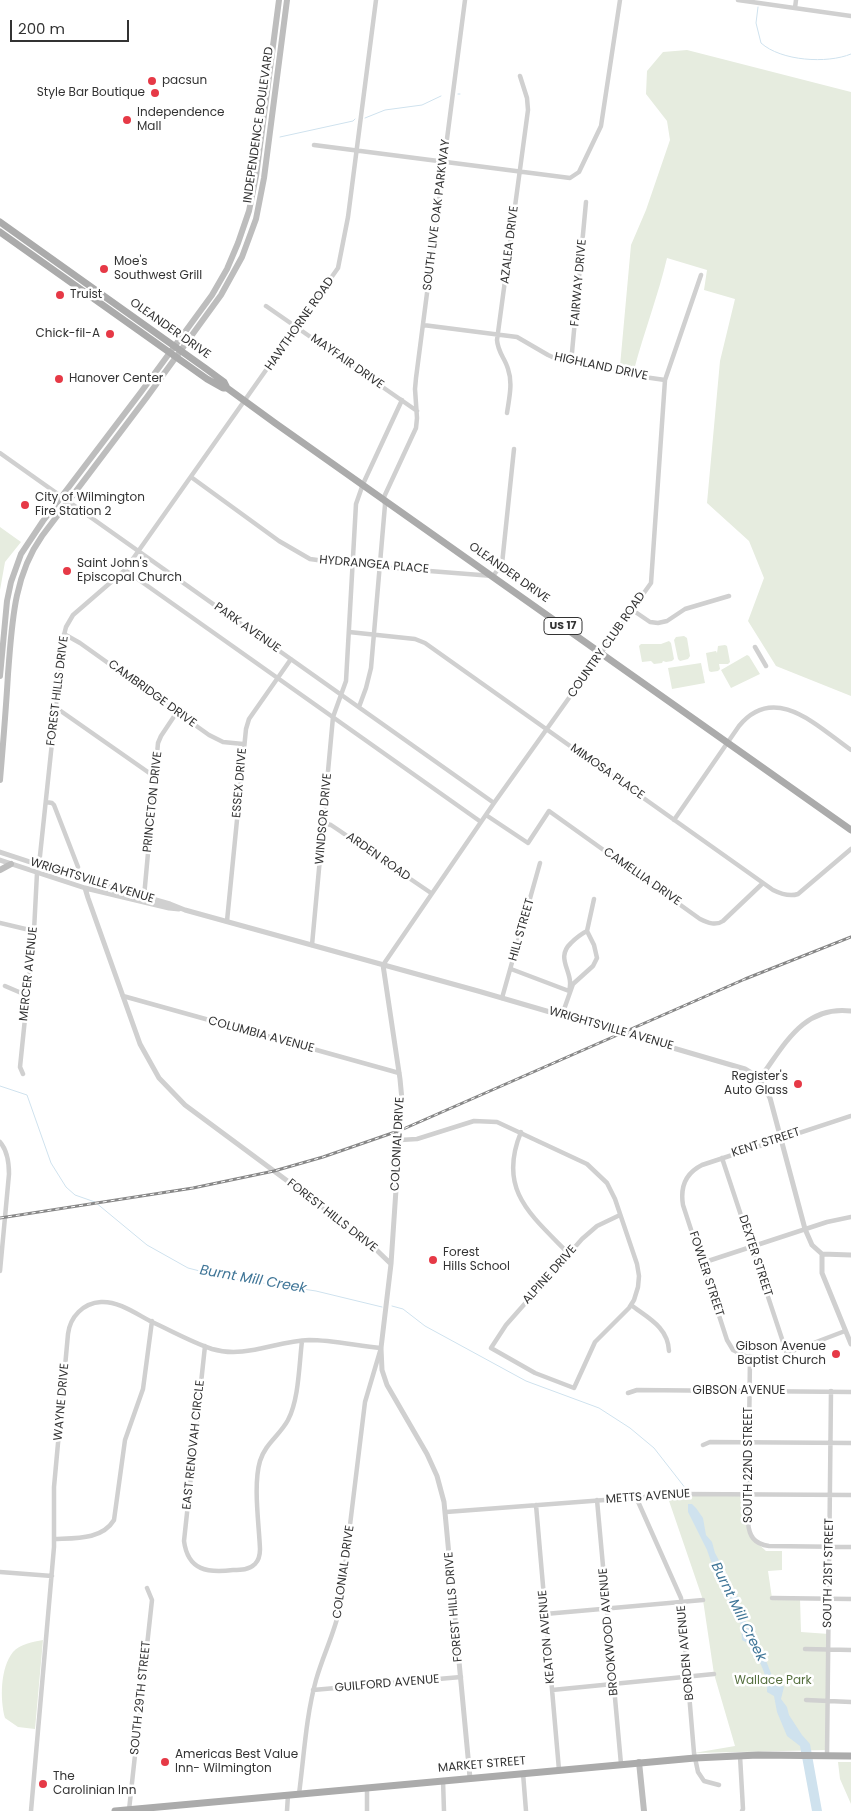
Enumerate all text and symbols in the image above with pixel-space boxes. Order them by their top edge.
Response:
scale bar [12,10,131,42]
text: 200 m [18,18,65,39]
street label: INDEPENDENCE BOULEVARD [241,46,277,204]
place label: pacsun [162,74,207,88]
marker: pacsun [146,75,158,87]
place label: Style Bar Boutique [37,86,145,100]
marker: Style Bar Boutique [149,87,161,99]
place label: Independence Mall [137,106,224,134]
marker: Independence Mall [121,114,133,126]
street label: SOUTH LIVE OAK PARKWAY [421,138,453,292]
street label: AZALEA DRIVE [498,205,522,285]
street label: FAIRWAY DRIVE [568,239,590,327]
place label: Moe's Southwest Grill [114,255,202,283]
marker: Moe's Southwest Grill [98,263,110,275]
street label: HAWTHORNE ROAD [262,275,338,373]
place label: Truist [70,288,102,302]
marker: Truist [54,289,66,301]
street label: OLEANDER DRIVE [127,296,213,362]
place label: Chick-fil-A [35,327,100,341]
marker: Chick-fil-A [104,328,116,340]
street label: MAYFAIR DRIVE [308,331,386,393]
street label: HIGHLAND DRIVE [553,350,649,384]
place label: Hanover Center [69,372,163,386]
marker: Hanover Center [53,373,65,385]
place label: City of Wilmington Fire Station 2 [35,491,145,519]
marker: City of Wilmington Fire Station 2 [19,499,31,511]
street label: OLEANDER DRIVE [466,540,552,606]
street label: HYDRANGEA PLACE [319,553,429,577]
place label: Saint John's Episcopal Church [77,557,182,585]
marker: Saint John's Episcopal Church [61,565,73,577]
street label: COUNTRY CLUB ROAD [565,589,649,701]
street label: PARK AVENUE [211,600,283,656]
road number: US 17 [544,618,582,634]
street label: FOREST HILLS DRIVE [44,635,72,747]
street label: CAMBRIDGE DRIVE [105,657,199,731]
street label: MIMOSA PLACE [567,741,647,803]
street label: ESSEX DRIVE [230,747,250,819]
street label: PRINCETON DRIVE [141,751,165,853]
street label: WINDSOR DRIVE [313,773,335,865]
street label: ARDEN ROAD [343,830,413,884]
street label: CAMELLIA DRIVE [600,845,684,909]
street label: WRIGHTSVILLE AVENUE [28,855,156,907]
street label: HILL STREET [506,897,538,963]
street label: MERCER AVENUE [17,926,41,1022]
street label: WRIGHTSVILLE AVENUE [547,1004,675,1054]
street label: COLUMBIA AVENUE [207,1014,315,1056]
place label: Register's Auto Glass [724,1070,788,1098]
marker: Register's Auto Glass [792,1078,804,1090]
street label: COLONIAL DRIVE [388,1097,408,1191]
street label: KENT STREET [730,1125,802,1161]
street label: FOREST HILLS DRIVE [284,1176,380,1256]
street label: DEXTER STREET [735,1213,775,1299]
street label: FOWLER STREET [685,1230,727,1318]
street label: ALPINE DRIVE [520,1243,580,1307]
place label: Forest Hills School [443,1246,510,1274]
marker: Forest Hills School [427,1254,439,1266]
water label: Burnt Mill Creek [198,1262,308,1298]
place label: Gibson Avenue Baptist Church [736,1340,826,1368]
marker: Gibson Avenue Baptist Church [830,1348,842,1360]
street label: WAYNE DRIVE [51,1363,73,1441]
street label: EAST RENOVAH CIRCLE [180,1380,208,1510]
street label: GIBSON AVENUE [693,1384,785,1398]
street label: SOUTH 22ND STREET [742,1407,756,1523]
street label: METTS AVENUE [605,1487,691,1507]
street label: SOUTH 21ST STREET [821,1518,837,1628]
street label: COLONIAL DRIVE [330,1524,358,1620]
street label: FOREST HILLS DRIVE [442,1551,466,1663]
water label: Burnt Mill Creek [707,1560,769,1664]
street label: BROOKWOOD AVENUE [596,1568,622,1696]
street label: KEATON AVENUE [536,1590,558,1684]
street label: BORDEN AVENUE [675,1605,697,1701]
street label: SOUTH 29TH STREET [128,1640,154,1756]
street label: GUILFORD AVENUE [334,1672,440,1696]
park label: Wallace Park [734,1674,812,1688]
place label: Americas Best Value Inn- Wilmington [175,1748,298,1776]
street label: MARKET STREET [437,1754,527,1776]
marker: Americas Best Value Inn- Wilmington [159,1756,171,1768]
place label: The Carolinian Inn [53,1770,136,1798]
marker: The Carolinian Inn [37,1778,49,1790]

